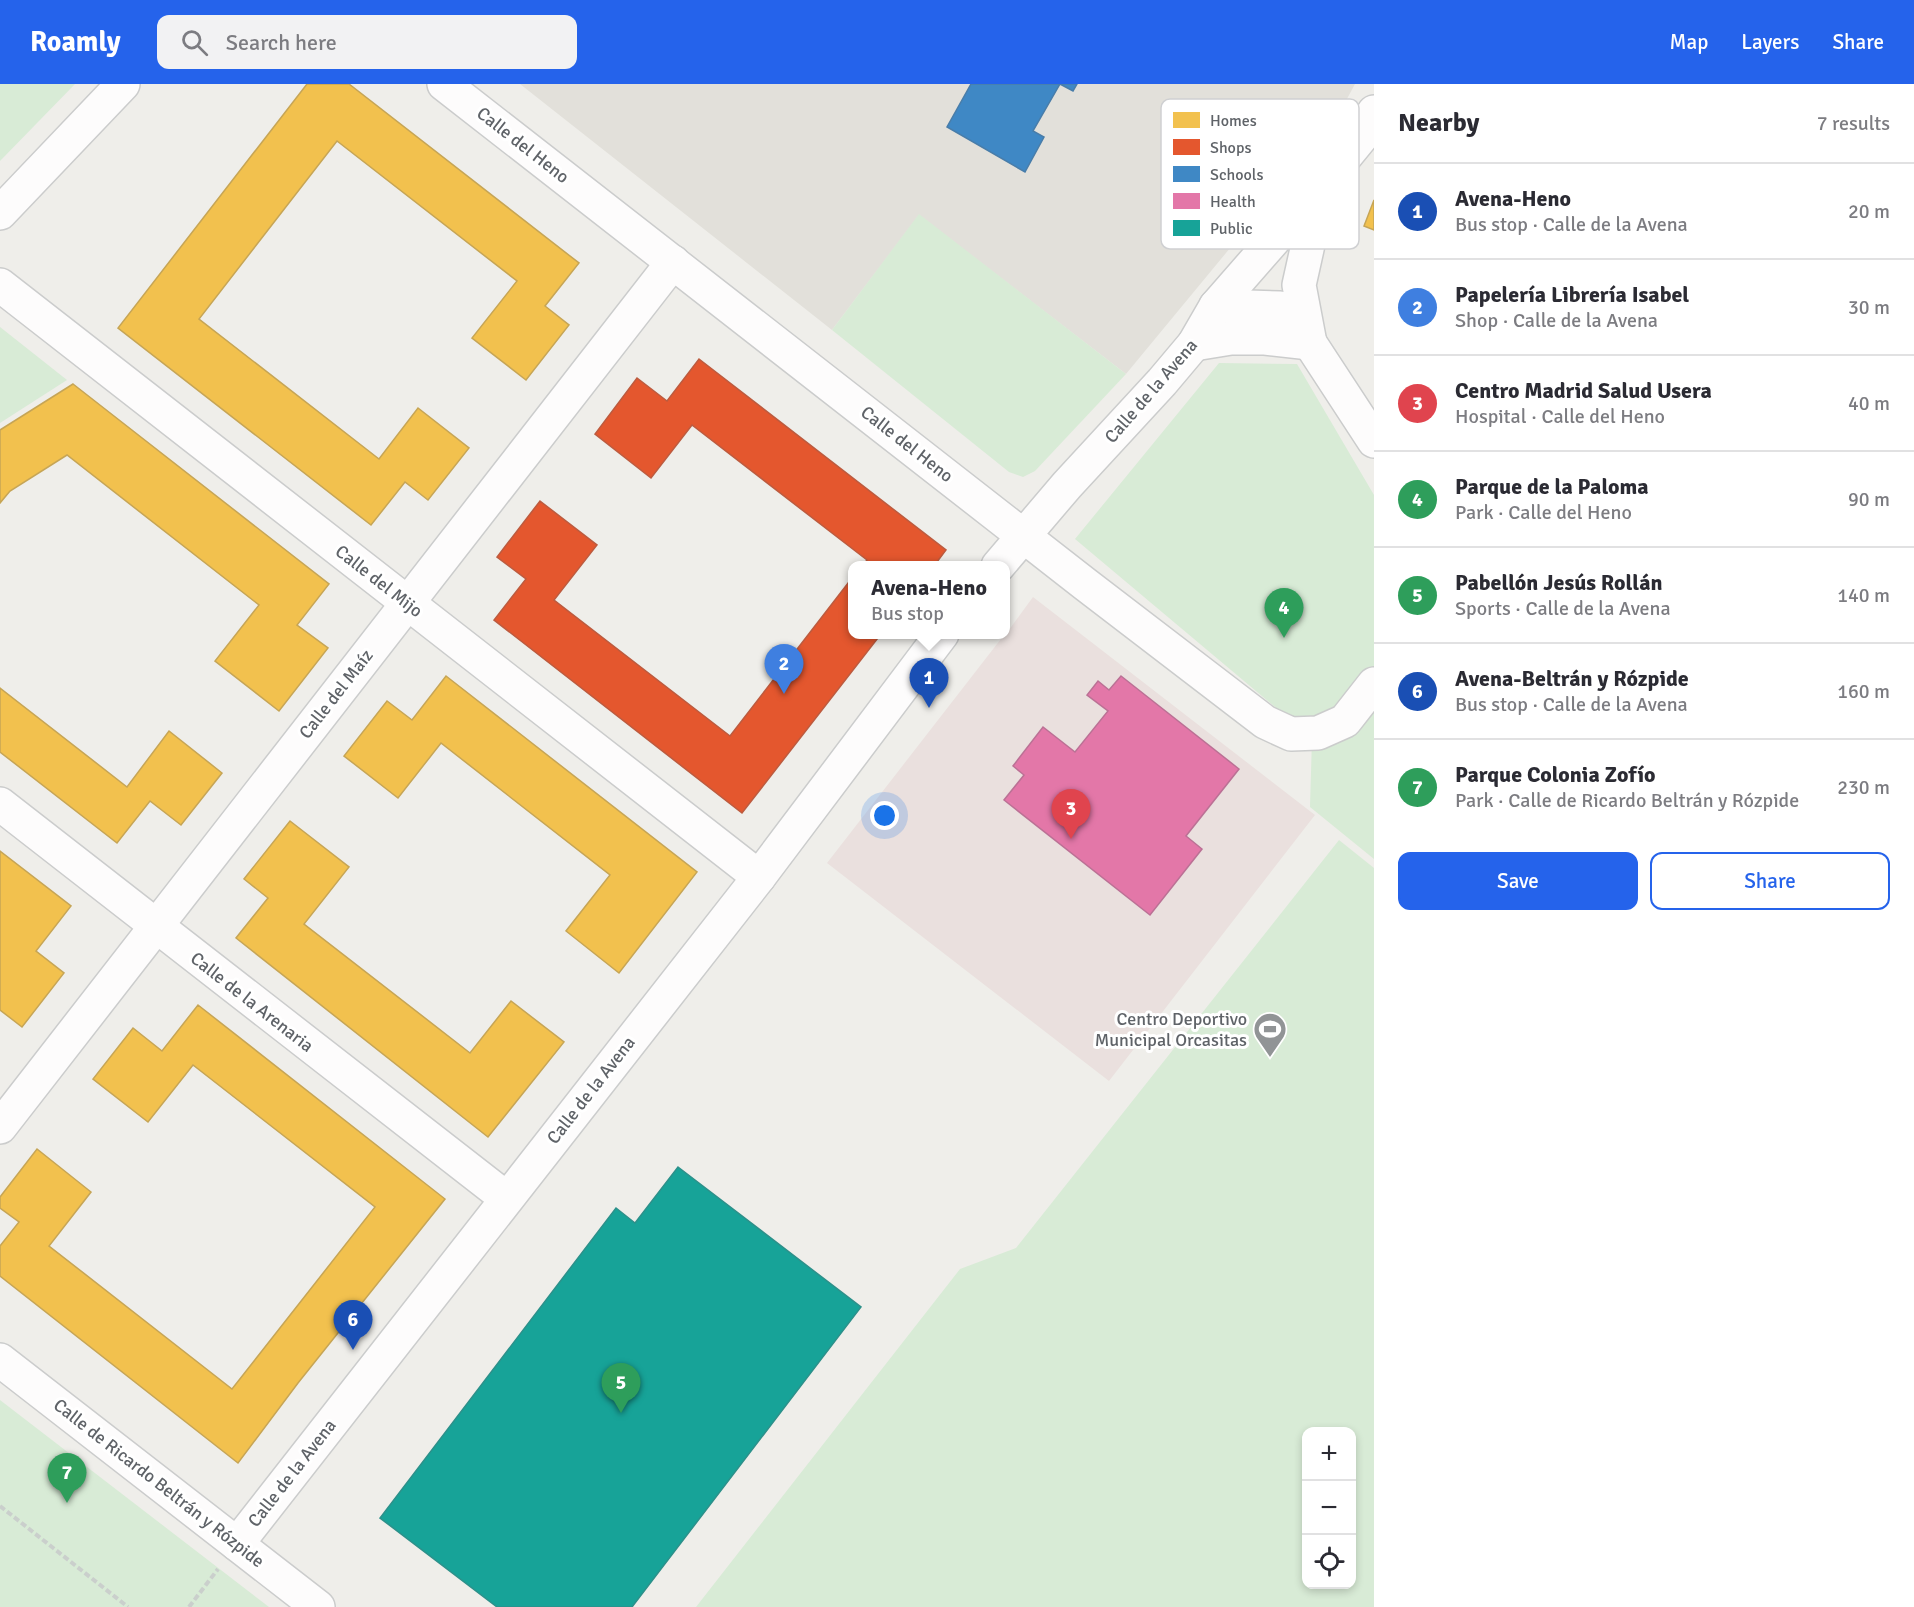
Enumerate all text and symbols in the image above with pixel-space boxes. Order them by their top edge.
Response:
search box [157,15,577,69]
text: Roamly [30,25,121,59]
icon: search [178,26,211,59]
text: Search here [226,29,337,56]
text: Map [1670,29,1708,55]
text: Layers [1741,29,1799,55]
text: Share [1832,29,1884,55]
legend [1161,99,1359,249]
street label: Calle del Heno [472,102,574,188]
text: Nearby [1398,107,1479,139]
text: Homes [1210,111,1257,131]
text: 7 results [1817,111,1890,136]
text: Shops [1210,138,1251,158]
text: Schools [1210,165,1263,185]
text: Avena-Heno [1455,185,1571,212]
text: Health [1210,192,1256,212]
text: 1 [1412,199,1423,224]
text: 20 m [1848,199,1890,224]
text: Bus stop · Calle de la Avena [1455,212,1688,237]
text: Public [1210,219,1253,239]
text: Papelería Librería Isabel [1455,281,1689,308]
text: 2 [1412,295,1423,320]
text: 30 m [1848,295,1890,320]
text: Shop · Calle de la Avena [1455,308,1658,333]
street label: Calle de la Avena [1100,335,1202,447]
text: Centro Madrid Salud Usera [1455,377,1712,404]
text: 3 [1412,391,1423,416]
text: 40 m [1848,391,1890,416]
street label: Calle del Heno [856,401,958,487]
text: Hospital · Calle del Heno [1455,404,1665,429]
text: Parque de la Paloma [1455,473,1649,500]
text: 4 [1412,487,1423,512]
text: 90 m [1848,487,1890,512]
text: Park · Calle del Heno [1455,500,1632,525]
street label: Calle del Mijo [331,540,427,622]
popup [848,561,1010,639]
text: Pabellón Jesús Rollán [1455,569,1662,596]
text: Avena-Heno [871,574,987,601]
text: 5 [1412,583,1423,608]
text: 140 m [1837,583,1890,608]
pin: 4 [1264,588,1304,638]
text: Sports · Calle de la Avena [1455,596,1671,621]
text: Bus stop [871,601,944,626]
pin: 2 [764,644,804,694]
street label: Calle del Maíz [294,645,378,743]
pin: 1 [910,658,948,708]
text: Avena-Beltrán y Rózpide [1455,665,1689,692]
text: 6 [1412,679,1423,704]
text: 160 m [1837,679,1890,704]
text: Bus stop · Calle de la Avena [1455,692,1688,717]
text: Parque Colonia Zofío [1455,761,1656,788]
text: 7 [1412,775,1423,800]
text: 230 m [1837,775,1890,800]
text: Park · Calle de Ricardo Beltrán y Rózpide [1455,788,1799,813]
pin: 3 [1052,790,1090,839]
your location [870,801,899,830]
button: Save [1398,852,1638,910]
button: Share [1650,852,1890,910]
street label: Calle de la Arenaria [186,947,318,1057]
place label: Centro Deportivo Municipal Orcasitas [1095,1008,1247,1051]
sports icon: Centro Deportivo Municipal Orcasitas [1252,1011,1288,1058]
street label: Calle de la Avena [542,1032,640,1148]
pin: 6 [334,1300,372,1350]
pin: 5 [602,1364,640,1413]
street label: Calle de Ricardo Beltrán y Rózpide [49,1394,269,1572]
street label: Calle de la Avena [243,1415,341,1531]
map controls [1302,1427,1356,1589]
button: + [1302,1427,1356,1481]
pin: 7 [48,1454,86,1503]
button: − [1302,1481,1356,1535]
button: locate [1302,1535,1356,1589]

